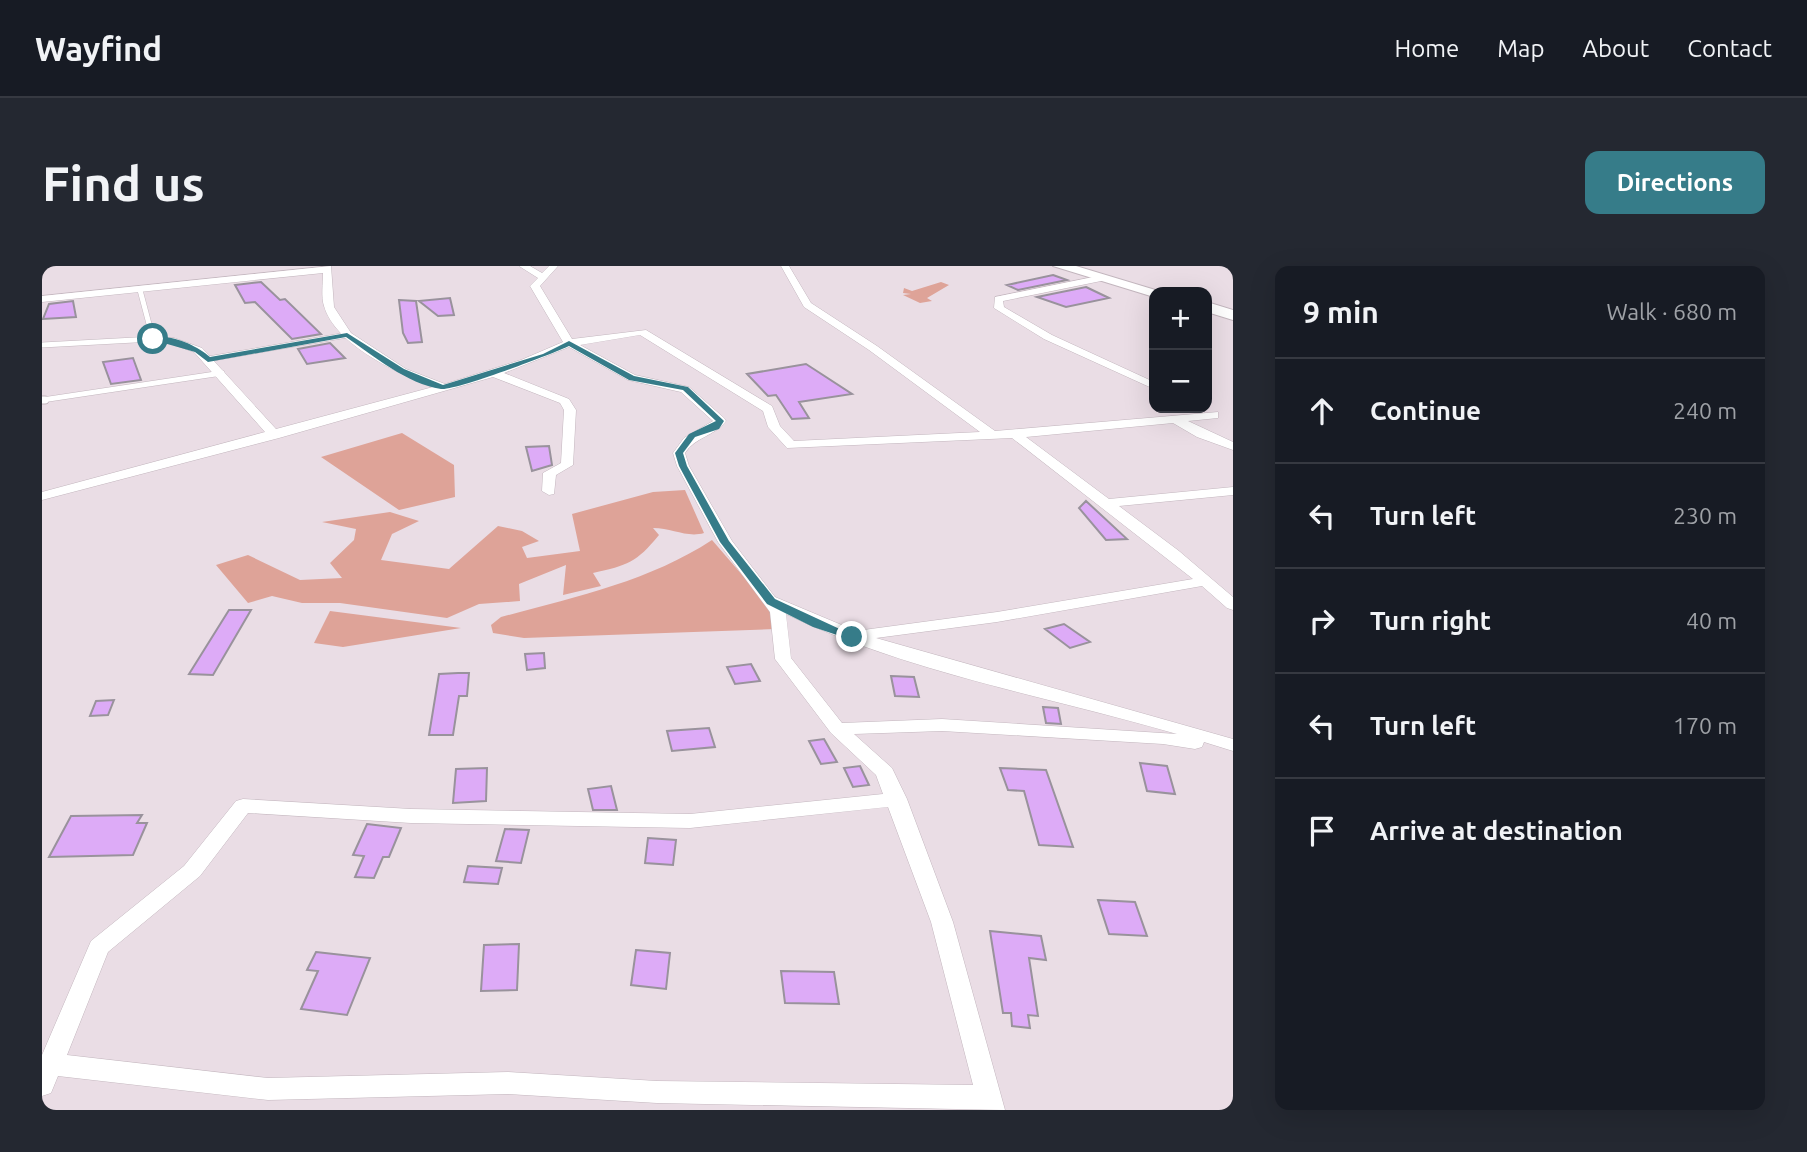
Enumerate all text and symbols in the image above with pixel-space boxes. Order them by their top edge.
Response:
text: Wayfind [35,30,162,67]
text: Home [1394,35,1459,62]
text: Map [1497,35,1544,62]
text: About [1582,35,1649,62]
text: Contact [1687,35,1772,62]
button: Directions [1585,151,1765,214]
text: Find us [42,155,205,210]
map controls [1149,287,1212,413]
button: + [1149,287,1212,350]
text: 9 min [1303,295,1379,329]
text: Walk · 680 m [1606,299,1737,324]
route start [137,323,168,354]
button: − [1149,350,1212,413]
icon: ahead [1303,392,1341,430]
text: Continue [1370,396,1481,425]
text: 240 m [1673,398,1737,423]
icon: left [1303,497,1341,535]
text: Turn left [1370,501,1476,530]
text: 230 m [1673,503,1737,528]
icon: right [1303,602,1341,640]
text: Turn right [1370,606,1491,635]
text: 40 m [1686,608,1737,633]
route end [836,621,867,652]
icon: left [1303,707,1341,745]
text: Turn left [1370,711,1476,740]
text: 170 m [1673,713,1737,738]
icon: arrive [1303,812,1341,850]
text: Arrive at destination [1370,816,1623,845]

